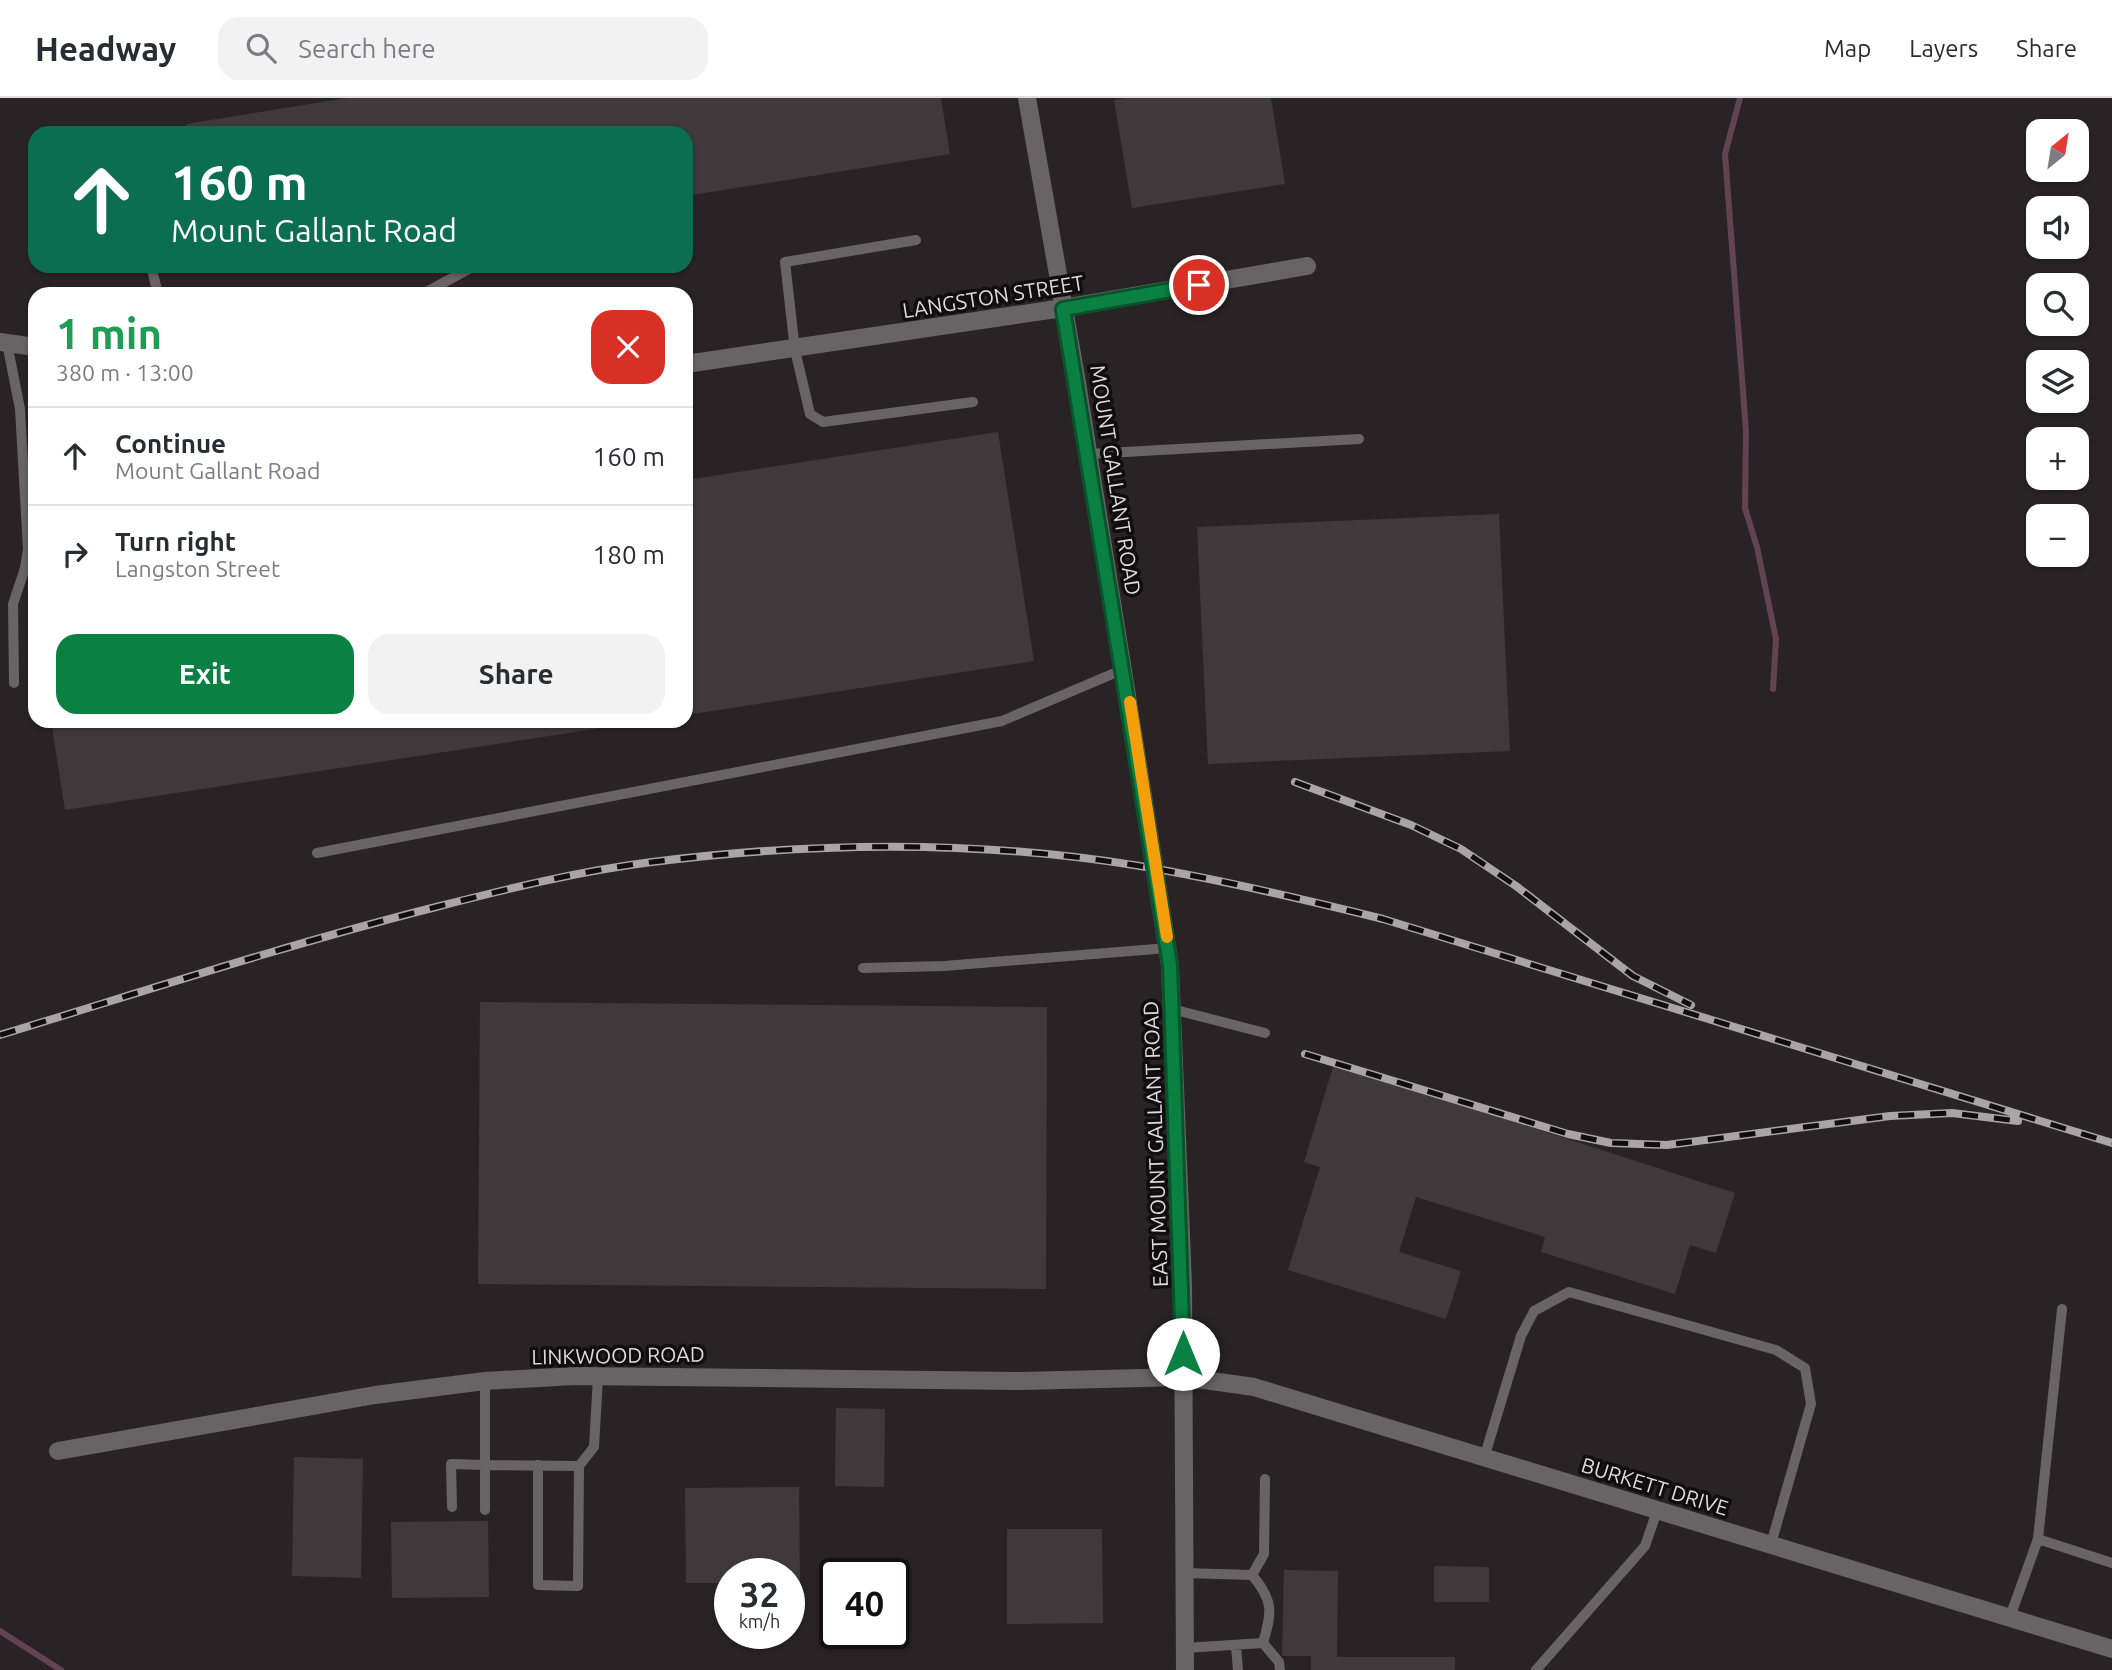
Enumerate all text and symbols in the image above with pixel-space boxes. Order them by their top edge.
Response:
search box [218,17,708,80]
icon: search [242,29,280,67]
text: Headway [35,30,176,67]
text: Search here [298,34,436,63]
text: Map [1824,35,1871,62]
text: Layers [1909,35,1978,62]
text: Share [2016,35,2077,62]
north arrow [2026,119,2090,182]
map controls [2026,119,2089,567]
icon: ahead [56,154,147,245]
text: 160 m [171,154,308,209]
button: sound [2026,196,2089,259]
text: Mount Gallant Road [171,212,457,248]
pin [1169,255,1229,315]
icon: arrive [1180,266,1218,304]
street label: LANGSTON STREET [901,270,1086,322]
button: search [2026,273,2089,336]
text: 1 min [56,310,162,357]
button: close [591,310,665,384]
button: layers [2026,350,2089,413]
text: 380 m · 13:00 [56,360,194,385]
street label: MOUNT GALLANT ROAD [1086,363,1146,597]
button: + [2026,427,2089,490]
text: Continue [115,429,226,458]
icon: ahead [56,437,94,475]
text: 160 m [593,442,665,471]
text: Mount Gallant Road [115,458,320,483]
button: − [2026,504,2089,567]
text: Turn right [115,527,236,556]
icon: right [56,535,94,573]
text: 180 m [593,540,665,569]
text: Langston Street [115,556,280,581]
button: Exit [56,634,354,714]
button: Share [368,634,665,714]
street label: EAST MOUNT GALLANT ROAD [1138,1001,1172,1287]
position arrow [1146,1317,1220,1391]
street label: LINKWOOD ROAD [531,1341,705,1369]
street label: BURKETT DRIVE [1579,1452,1731,1520]
speed limit sign: 40 [819,1558,910,1649]
text: 32 [740,1574,779,1614]
text: km/h [739,1611,780,1631]

